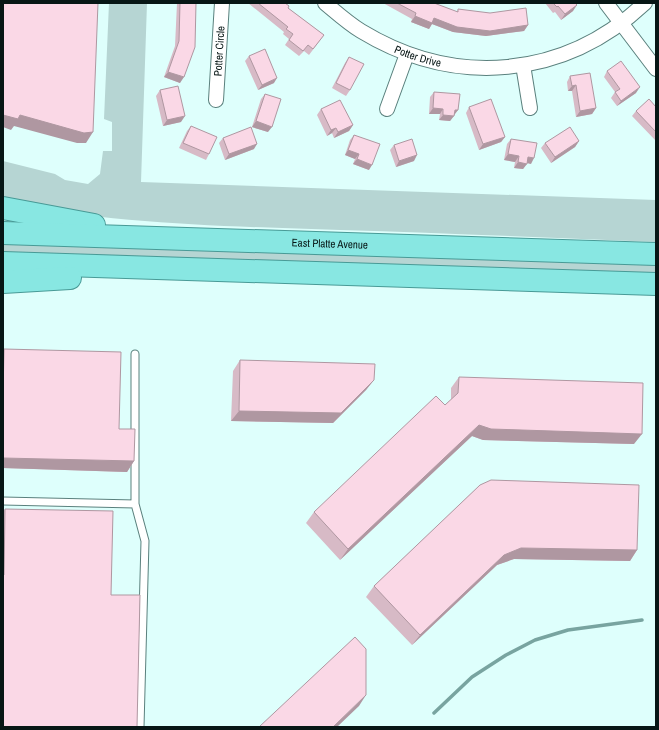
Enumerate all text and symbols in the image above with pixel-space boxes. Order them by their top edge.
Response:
street label: Potter Circle [210,26,228,77]
street label: Potter Drive [392,42,442,70]
street label: East Platte Avenue [291,235,368,252]

